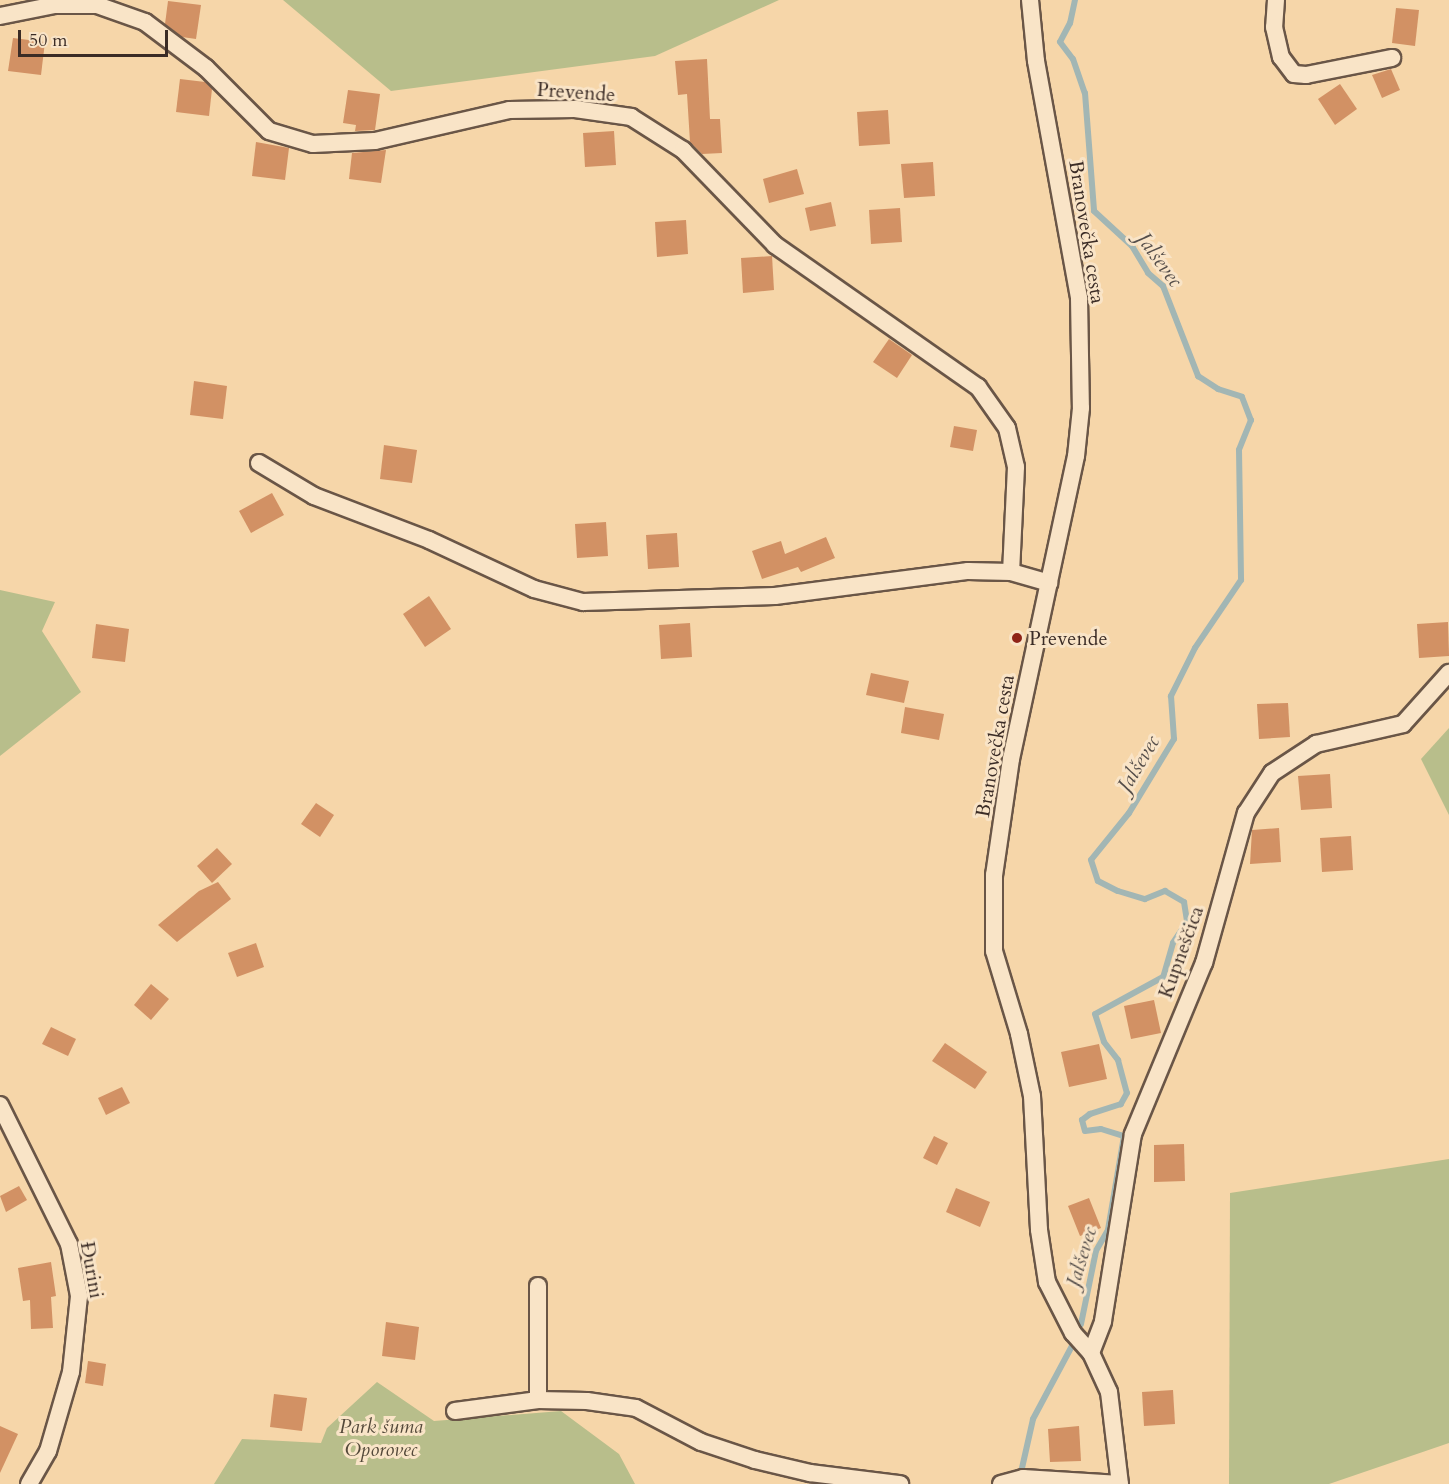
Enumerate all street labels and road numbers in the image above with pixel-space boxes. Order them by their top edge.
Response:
street label: Prevende [536,77,616,107]
street label: Branovečka cesta [1064,159,1110,305]
street label: Branovečka cesta [971,673,1019,819]
street label: Kupneščica [1153,903,1209,1001]
street label: Đurini [75,1240,109,1300]

